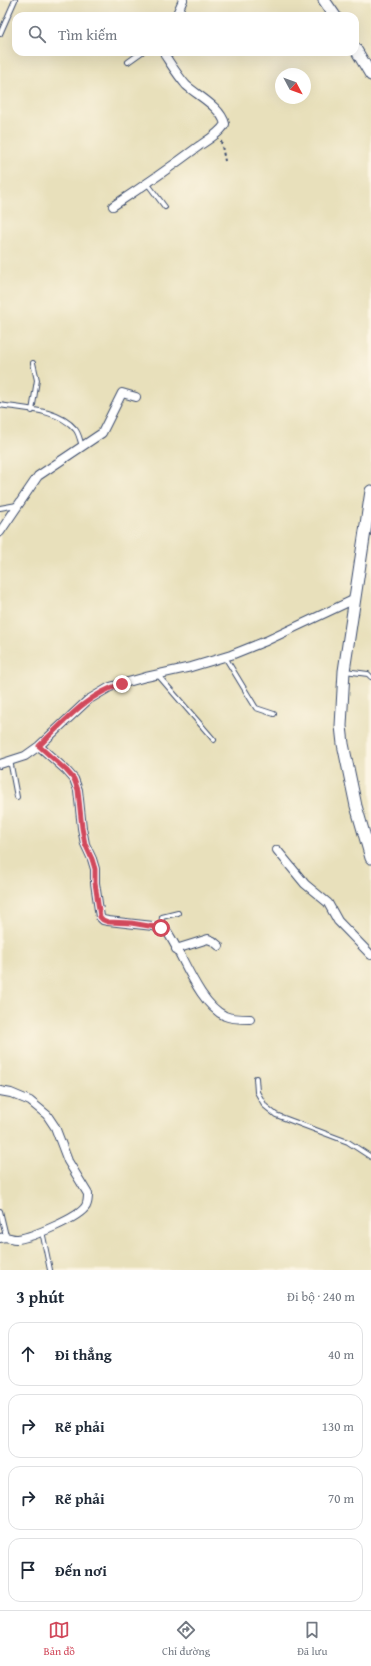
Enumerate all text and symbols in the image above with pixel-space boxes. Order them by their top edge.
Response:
search box [12,12,359,56]
icon: search [26,23,48,45]
text: Tìm kiếm [58,24,117,45]
north arrow [275,68,311,104]
route end [113,675,131,693]
route start [152,919,170,937]
text: 3 phút [16,1284,64,1309]
text: Đi bộ · 240 m [287,1287,355,1306]
icon: ahead [17,1343,39,1365]
text: Đi thẳng [55,1344,112,1365]
text: 40 m [328,1345,354,1364]
icon: right [17,1415,39,1437]
text: Rẽ phải [55,1416,105,1437]
text: 130 m [322,1417,354,1436]
icon: right [17,1487,39,1509]
text: Rẽ phải [55,1488,105,1509]
text: 70 m [328,1489,354,1508]
icon: arrive [17,1559,39,1581]
text: Đến nơi [55,1560,107,1581]
tab: Bản đồ [43,1619,75,1659]
tab: Chỉ đường [162,1619,210,1659]
tab: Đã lưu [297,1619,328,1659]

